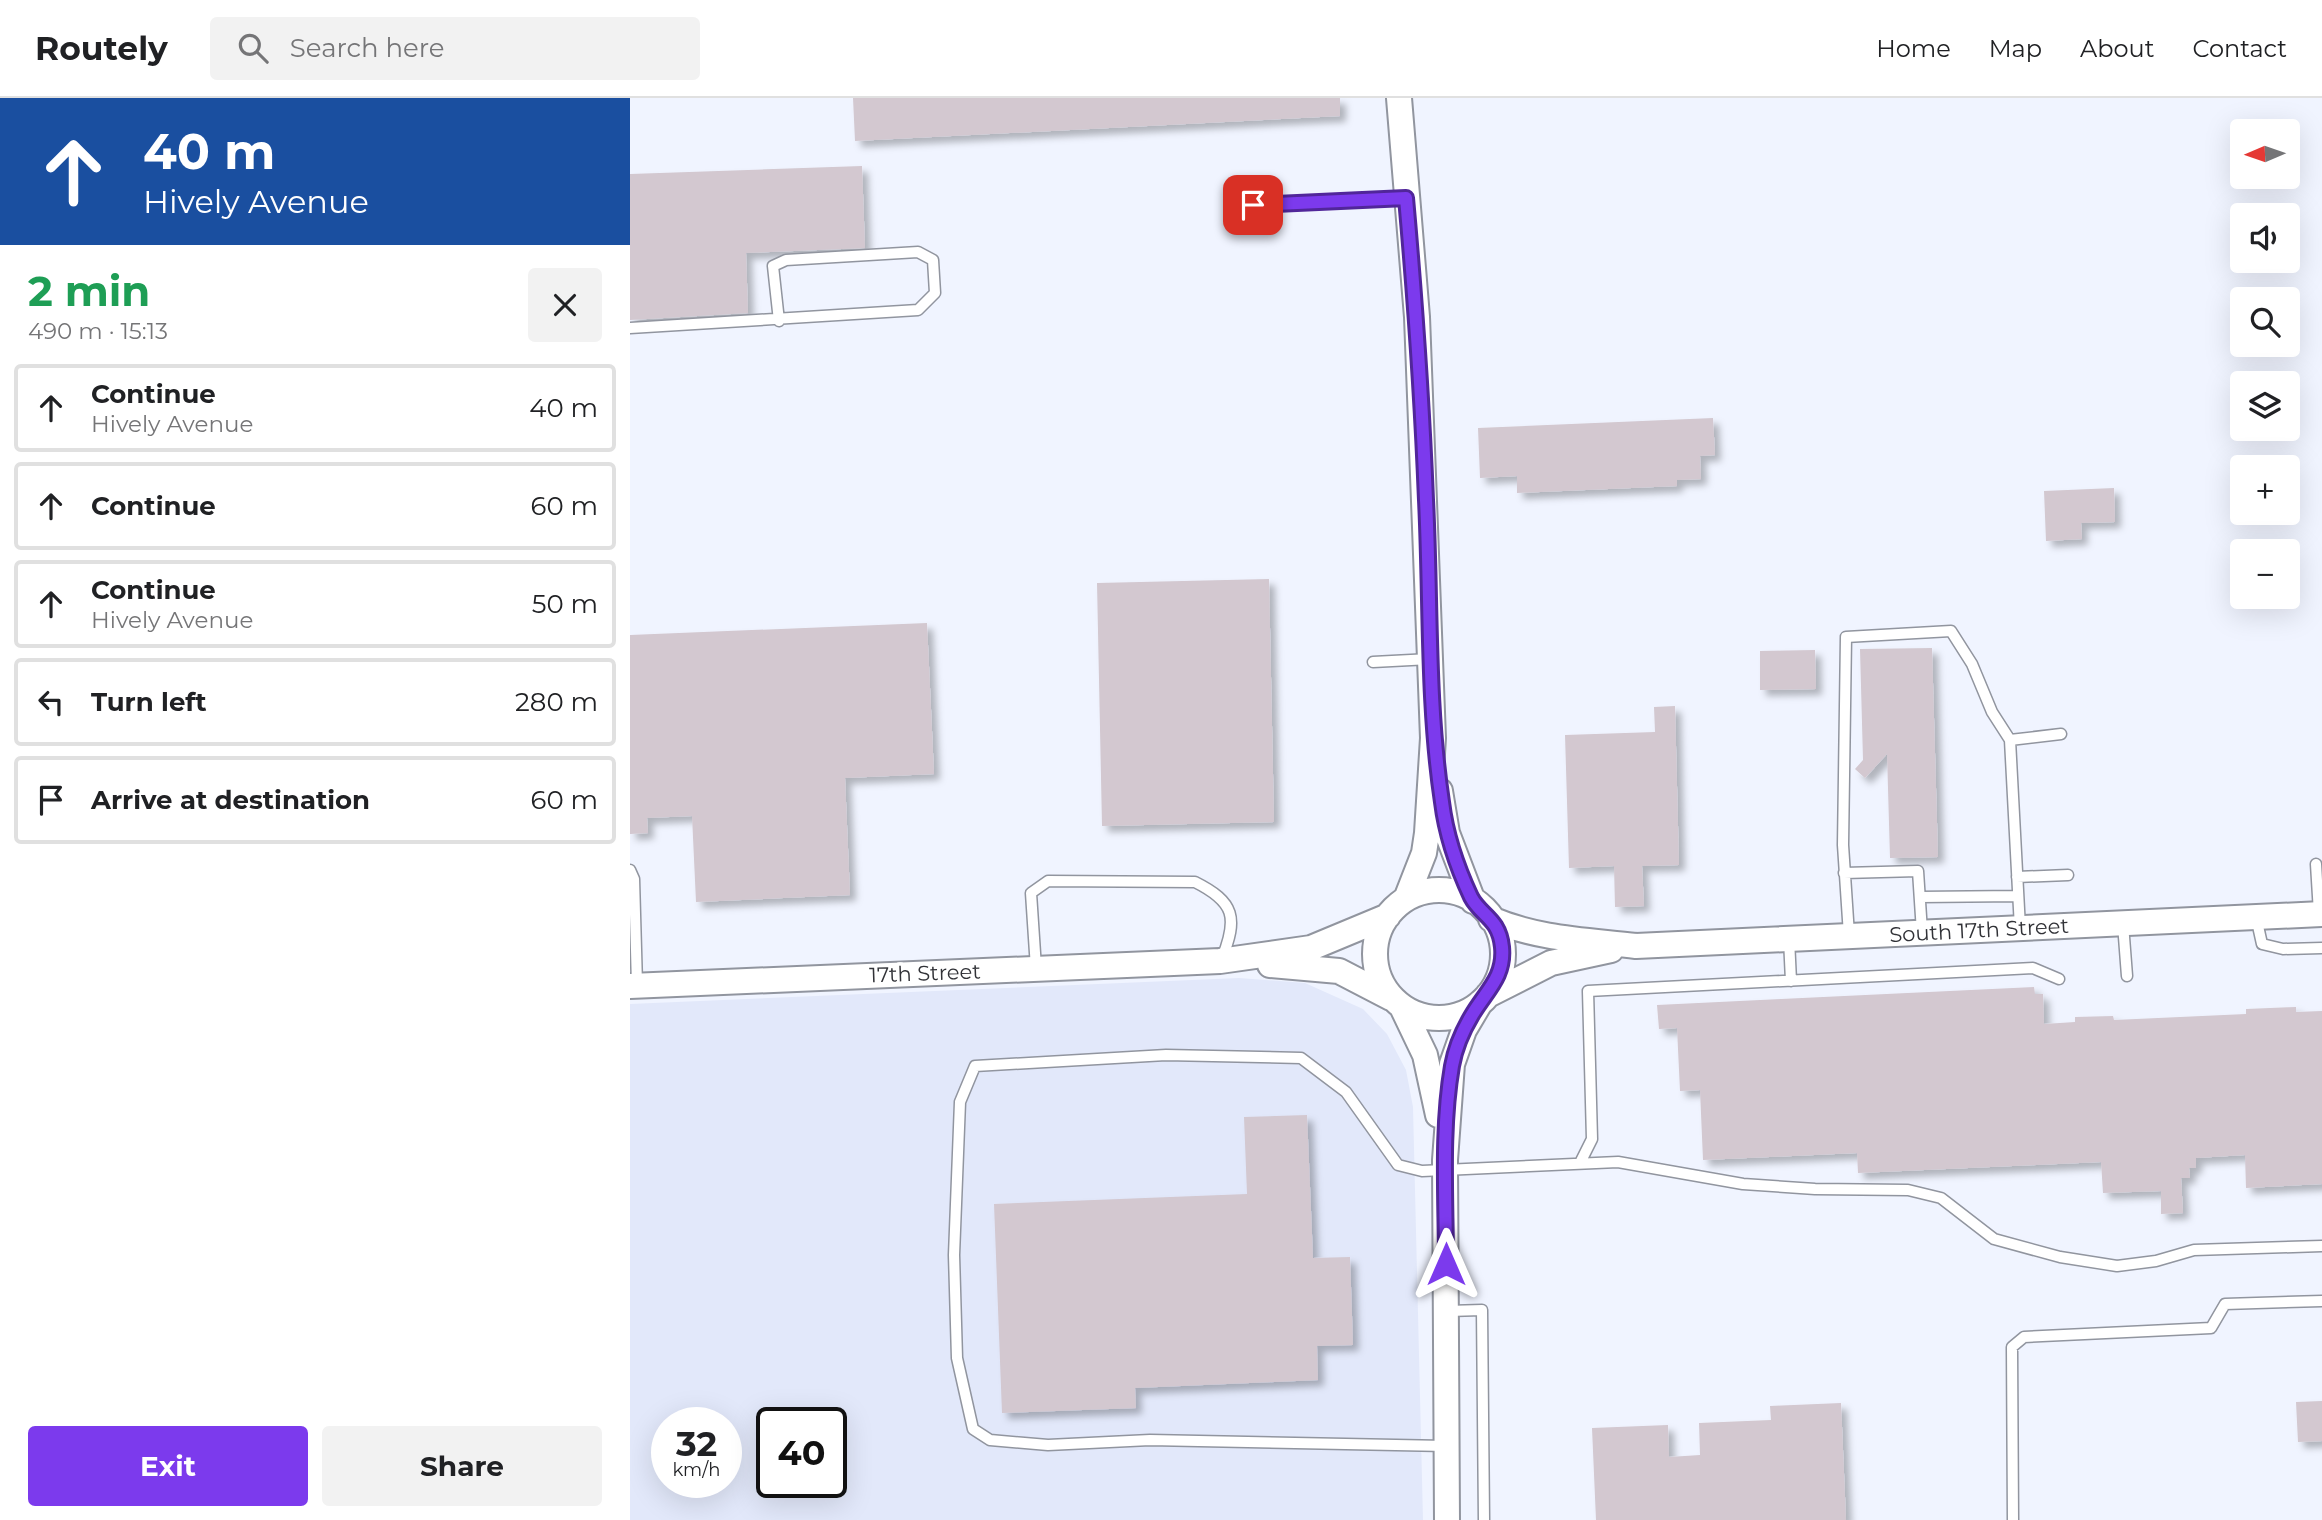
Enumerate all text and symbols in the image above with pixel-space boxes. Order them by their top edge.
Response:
search box [210,17,700,80]
text: Routely [35,28,168,68]
icon: search [234,29,272,67]
text: Search here [290,32,445,64]
text: Home [1876,34,1951,63]
text: Map [1989,34,2042,63]
text: About [2080,34,2154,63]
text: Contact [2192,34,2287,63]
north arrow [2230,119,2300,189]
map controls [2230,119,2300,609]
text: 40 m [143,122,275,181]
icon: ahead [28,126,119,217]
pin [1223,175,1283,235]
text: Hively Avenue [143,182,369,221]
icon: arrive [1234,186,1272,224]
button: sound [2230,203,2300,273]
text: 2 min [28,265,150,317]
button: close [528,268,602,342]
button: search [2230,287,2300,357]
text: 490 m · 15:13 [28,317,168,345]
button: layers [2230,371,2300,441]
text: Continue [91,378,216,410]
icon: ahead [32,389,70,427]
text: 40 m [529,392,598,424]
text: Hively Avenue [91,410,253,438]
button: + [2230,455,2300,525]
icon: ahead [32,487,70,525]
text: Continue [91,490,216,522]
text: 60 m [531,490,598,522]
button: − [2230,539,2300,609]
text: Continue [91,574,216,606]
icon: ahead [32,585,70,623]
text: 50 m [532,588,598,620]
text: Hively Avenue [91,606,253,634]
icon: left [32,683,70,721]
text: Turn left [91,686,207,718]
text: 280 m [515,686,598,718]
icon: arrive [32,781,70,819]
text: Arrive at destination [91,784,370,816]
text: 60 m [531,784,598,816]
street label: South 17th Street [1889,913,2069,947]
street label: 17th Street [869,959,981,987]
position arrow [1409,1227,1483,1301]
speed limit sign: 40 [756,1407,847,1498]
text: 32 [676,1422,717,1465]
button: Exit [28,1426,308,1506]
button: Share [322,1426,602,1506]
text: km/h [672,1459,721,1481]

